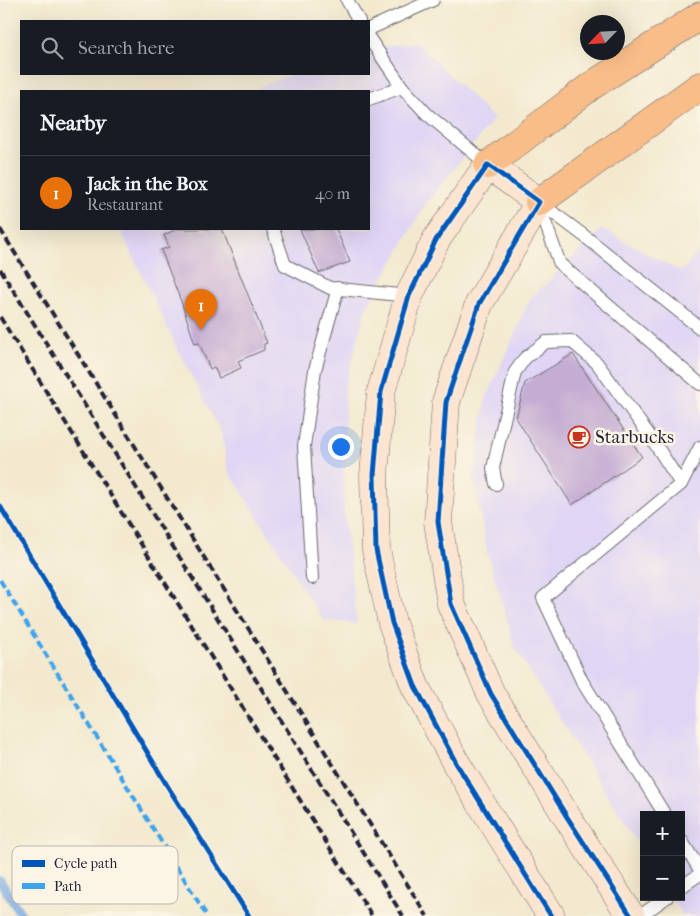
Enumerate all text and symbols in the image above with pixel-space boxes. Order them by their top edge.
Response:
north arrow [580,15,625,60]
search box [20,20,370,75]
icon: search [38,34,66,62]
text: Search here [78,37,174,59]
text: Nearby [40,111,106,135]
text: Jack in the Box [87,173,208,195]
text: 1 [53,184,59,203]
text: 40 m [315,184,350,203]
text: Restaurant [87,195,163,214]
pin: 1 [185,289,217,330]
cafe icon: Starbucks [567,425,591,449]
place label: Starbucks [595,426,674,448]
your location [328,434,354,460]
map controls [640,811,685,901]
button: + [640,811,685,856]
legend [12,846,178,904]
text: Cycle path [54,855,118,872]
button: − [640,856,685,901]
text: Path [54,878,82,895]

